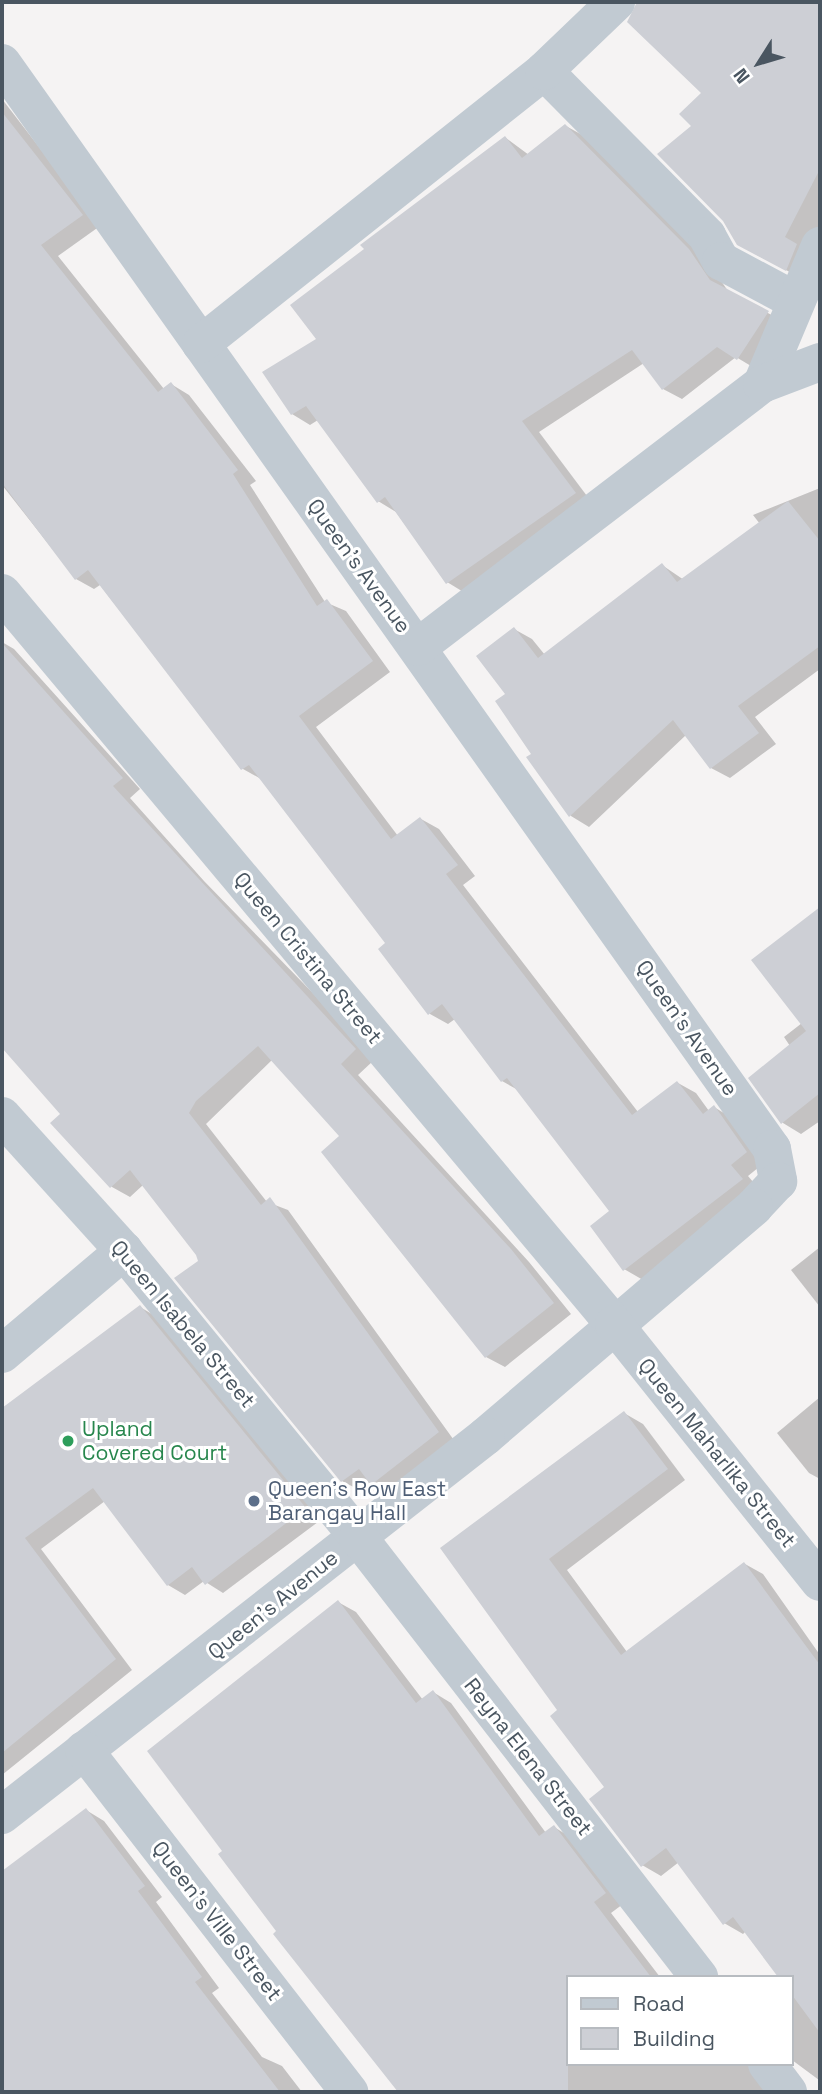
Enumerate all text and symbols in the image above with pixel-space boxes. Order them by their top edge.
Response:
north arrow [724,28,794,98]
text: N [728,63,756,89]
street label: Queen's Avenue [302,494,416,638]
street label: Queen Cristina Street [229,867,387,1049]
street label: Queen's Avenue [631,955,743,1101]
street label: Queen Isabela Street [106,1235,260,1413]
street label: Queen Maharlika Street [633,1353,801,1553]
place label: Upland Covered Court [82,1416,227,1466]
marker: Upland Covered Court [60,1433,76,1449]
place label: Queen's Row East Barangay Hall [268,1476,446,1526]
marker: Queen's Row East Barangay Hall [246,1493,262,1509]
street label: Queen's Avenue [203,1545,343,1665]
street label: Reyna Elena Street [459,1673,597,1841]
street label: Queen's Ville Street [147,1836,287,2006]
legend [566,1975,794,2066]
text: Road [633,1990,685,2017]
text: Building [633,2025,715,2052]

